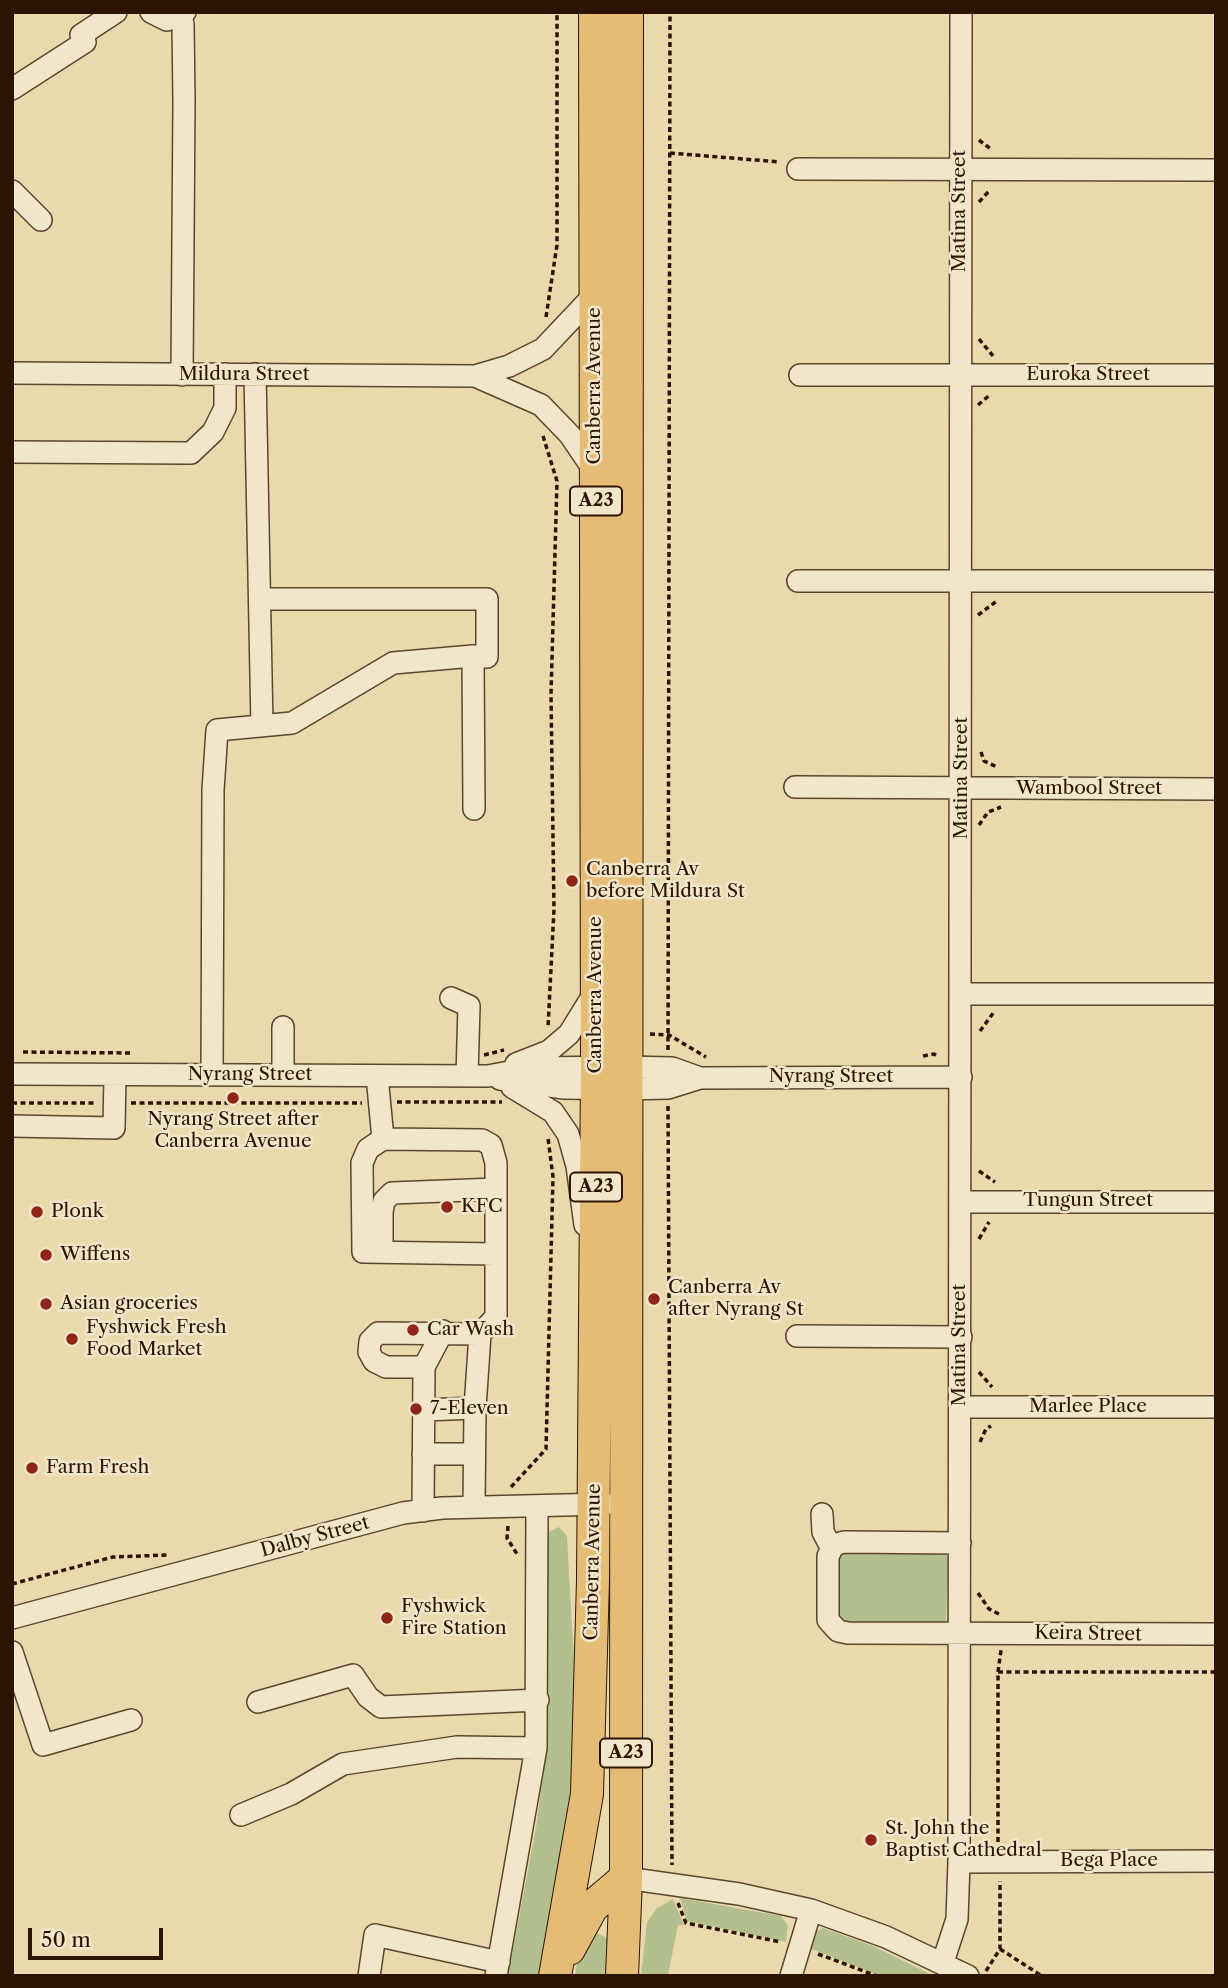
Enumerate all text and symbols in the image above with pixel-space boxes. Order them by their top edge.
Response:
street label: Matina Street [949,150,971,272]
street label: Canberra Avenue [584,307,606,465]
street label: Mildura Street [179,364,309,386]
street label: Euroka Street [1026,364,1150,386]
road number: A23 [570,486,622,516]
street label: Matina Street [951,717,973,839]
street label: Wambool Street [1016,778,1162,800]
place label: Canberra Av before Mildura St [586,859,745,903]
marker: Canberra Av before Mildura St [564,873,580,889]
street label: Canberra Avenue [585,916,607,1074]
street label: Nyrang Street [188,1064,312,1086]
street label: Nyrang Street [769,1066,893,1088]
marker: Nyrang Street after Canberra Avenue [225,1090,241,1106]
place label: Nyrang Street after Canberra Avenue [147,1109,319,1153]
road number: A23 [570,1172,622,1202]
street label: Tungun Street [1023,1190,1153,1212]
place label: KFC [461,1196,503,1218]
marker: KFC [439,1199,455,1215]
place label: Plonk [51,1201,104,1223]
marker: Plonk [29,1204,45,1220]
place label: Wiffens [60,1244,130,1266]
marker: Wiffens [38,1247,54,1263]
place label: Canberra Av after Nyrang St [668,1277,804,1321]
street label: Matina Street [949,1284,971,1406]
marker: Canberra Av after Nyrang St [646,1291,662,1307]
place label: Asian groceries [60,1293,198,1315]
marker: Asian groceries [38,1296,54,1312]
place label: Fyshwick Fresh Food Market [86,1317,227,1361]
place label: Car Wash [427,1319,514,1341]
marker: Car Wash [405,1322,421,1338]
marker: Fyshwick Fresh Food Market [64,1331,80,1347]
street label: Marlee Place [1029,1396,1147,1418]
place label: 7-Eleven [430,1398,509,1420]
marker: 7-Eleven [408,1401,424,1417]
place label: Farm Fresh [46,1457,149,1479]
marker: Farm Fresh [24,1460,40,1476]
street label: Canberra Avenue [580,1483,606,1641]
street label: Dalby Street [258,1512,372,1562]
place label: Fyshwick Fire Station [401,1596,507,1640]
marker: Fyshwick Fire Station [379,1610,395,1626]
street label: Keira Street [1034,1622,1142,1646]
road number: A23 [600,1738,652,1768]
place label: St. John the Baptist Cathedral [885,1818,1042,1862]
marker: St. John the Baptist Cathedral [863,1832,879,1848]
street label: Bega Place [1060,1850,1158,1872]
scale bar [32,1914,166,1958]
text: 50 m [41,1927,91,1952]

